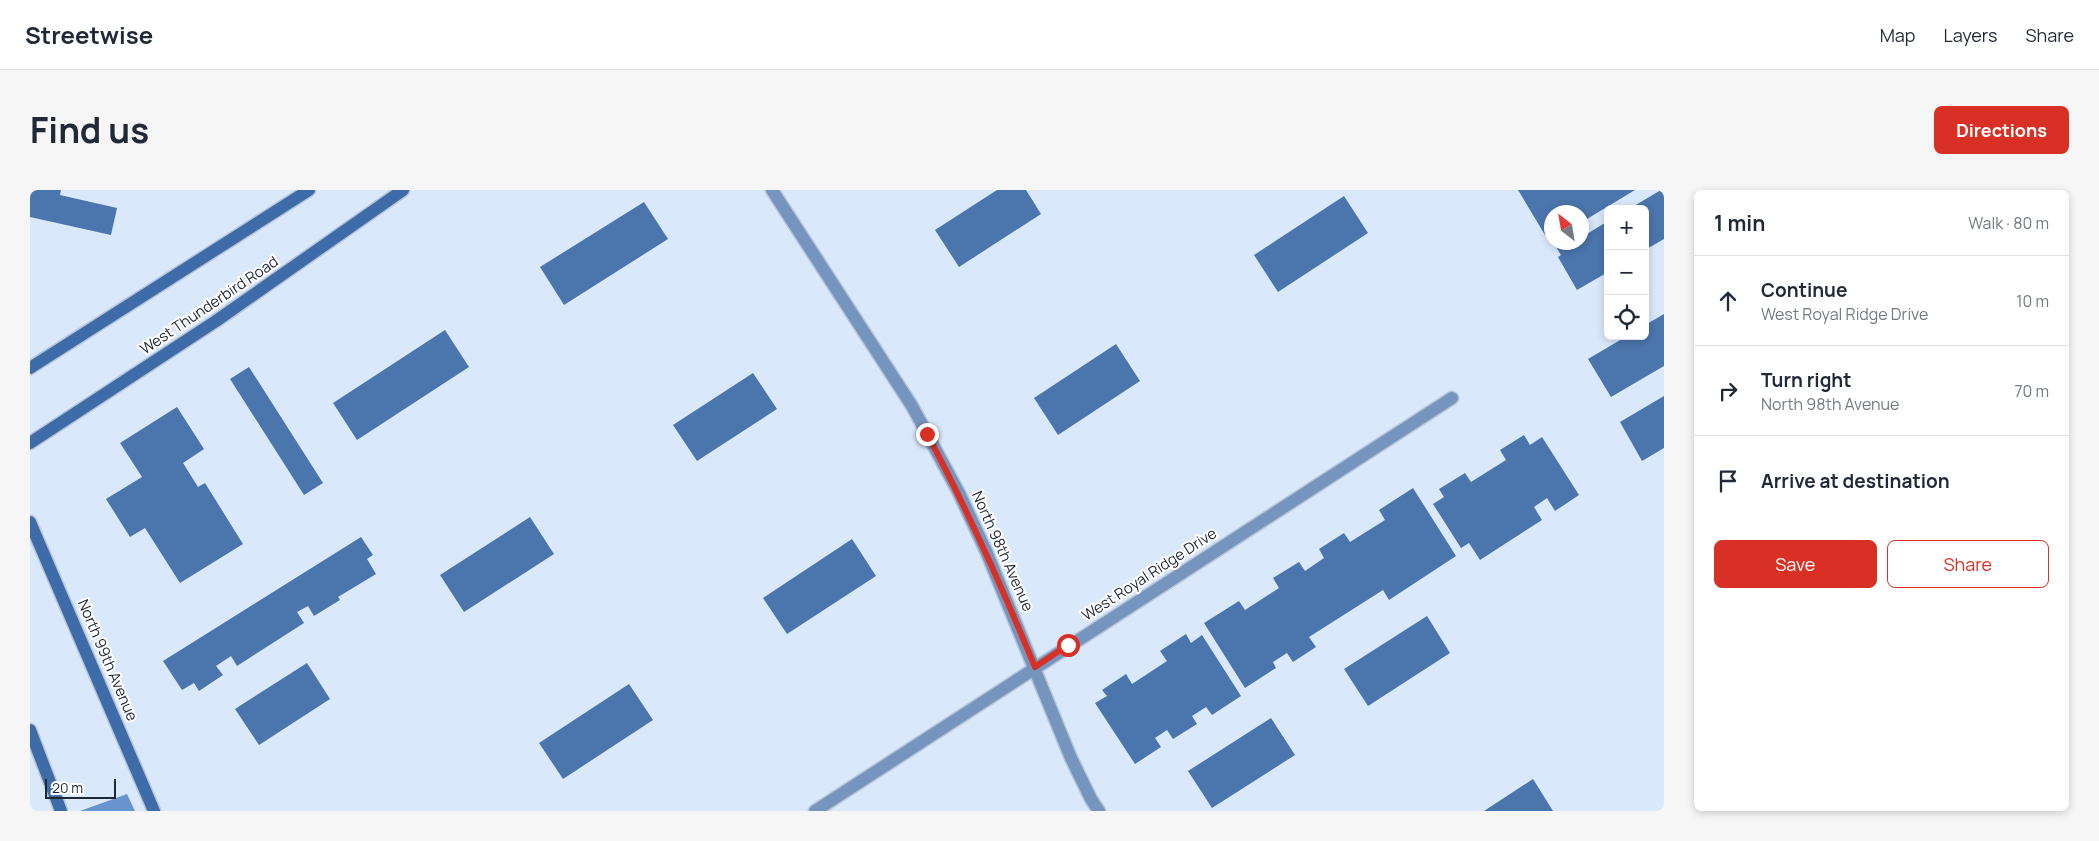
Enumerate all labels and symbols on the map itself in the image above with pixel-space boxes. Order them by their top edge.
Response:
north arrow [1544,205,1589,250]
street label: West Thunderbird Road [136,251,282,359]
route end [916,423,939,446]
street label: North 98th Avenue [967,487,1039,615]
street label: West Royal Ridge Drive [1078,522,1221,626]
street label: North 99th Avenue [73,596,143,724]
route start [1057,634,1080,657]
scale bar [45,776,116,799]

